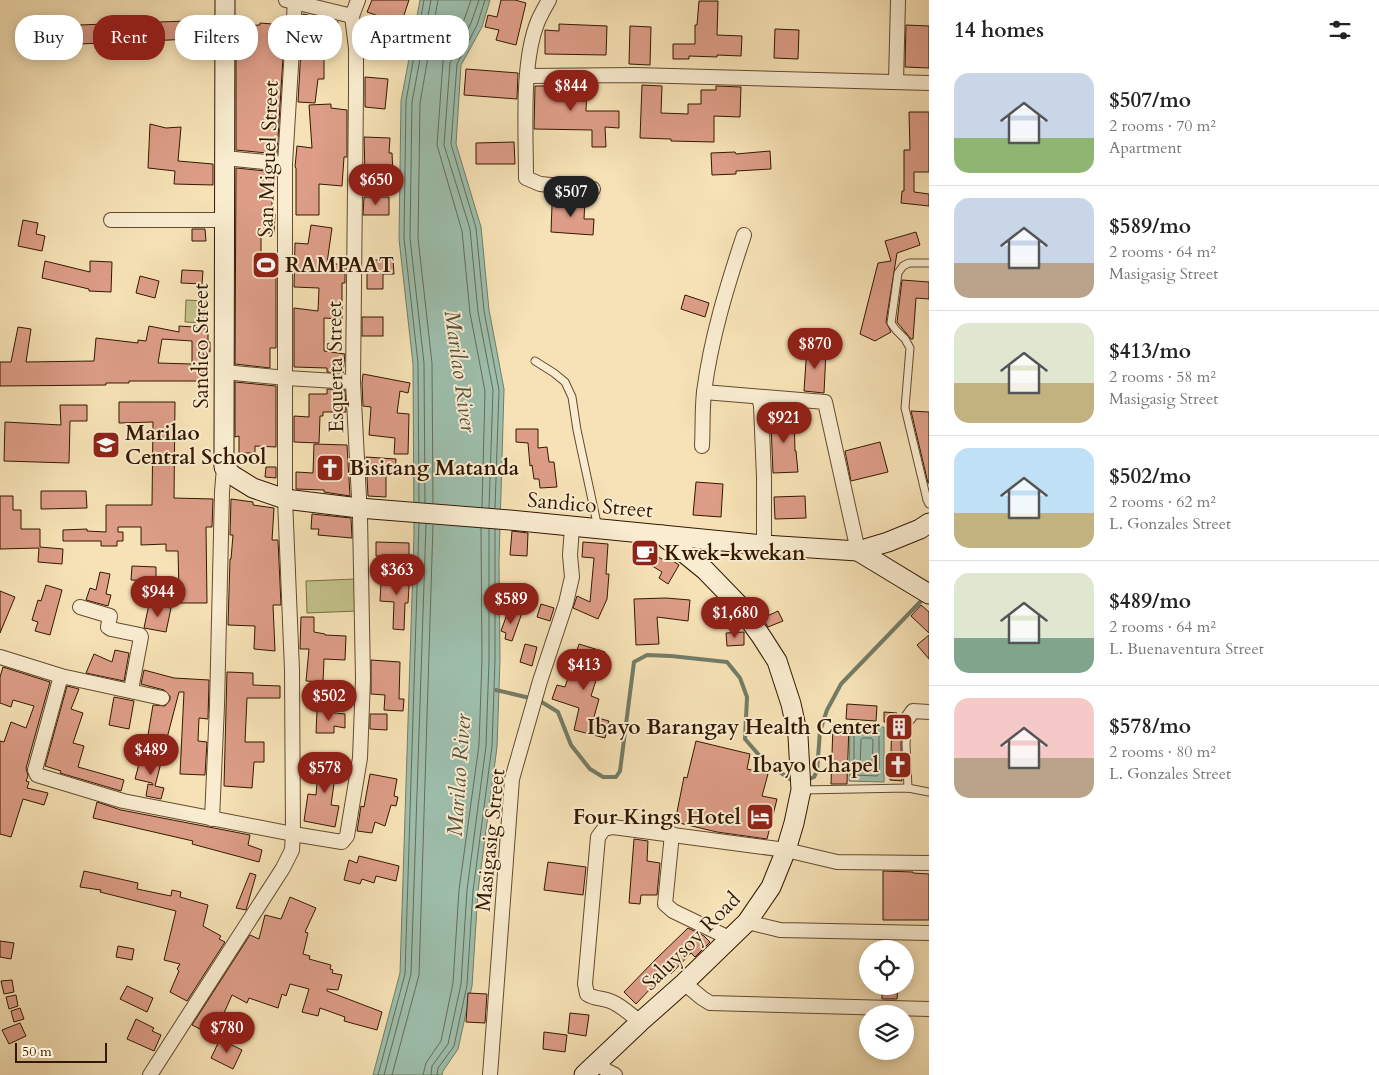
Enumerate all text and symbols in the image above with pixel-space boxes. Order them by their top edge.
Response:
chip: Buy [15,15,83,60]
chip: Rent [93,15,165,60]
chip: Filters [175,15,258,60]
chip: New [268,15,342,60]
chip: Apartment [352,15,469,60]
text: 14 homes [954,16,1044,45]
icon: filters [1326,16,1354,44]
pin: $844 [541,70,601,112]
text: $844 [555,75,587,97]
street label: San Miguel Street [251,80,286,238]
text: $507/mo [1109,86,1191,115]
icon: home [994,93,1054,153]
text: 2 rooms · 70 m² [1109,115,1216,137]
text: Apartment [1109,137,1182,159]
pin: $650 [346,164,406,206]
text: $650 [360,169,392,191]
pin: $507 [541,176,601,218]
text: $507 [555,181,587,203]
text: $589/mo [1109,212,1191,241]
icon: home [994,218,1054,278]
text: 2 rooms · 64 m² [1109,241,1216,263]
sports icon: RAMPAAT [251,250,281,280]
place label: RAMPAAT [285,251,394,280]
text: Masigasig Street [1109,263,1218,285]
street label: Sandico Street [187,283,216,409]
street label: Esquerta Street [320,300,351,433]
water label: Marilao River [437,308,484,435]
pin: $870 [785,328,845,370]
text: $870 [799,333,831,355]
text: $413/mo [1109,337,1191,366]
icon: home [994,343,1054,403]
text: 2 rooms · 58 m² [1109,366,1216,388]
text: Masigasig Street [1109,388,1218,410]
pin: $921 [754,402,814,444]
text: $921 [768,407,800,429]
place label: Marilao Central School [125,419,266,472]
school or university icon: Marilao Central School [91,430,121,460]
church icon: Bisitang Matanda [315,453,345,483]
place label: Bisitang Matanda [349,454,520,483]
text: $502/mo [1109,462,1191,491]
icon: home [994,468,1054,528]
street label: Sandico Street [526,486,654,525]
text: 2 rooms · 62 m² [1109,491,1216,513]
text: L. Gonzales Street [1109,513,1231,535]
cafe icon: Kwek-kwekan [630,538,660,568]
place label: Kwek-kwekan [664,539,806,568]
pin: $363 [367,554,427,596]
text: $363 [381,559,413,581]
pin: $944 [128,576,188,618]
text: $944 [142,581,174,603]
pin: $589 [481,582,541,625]
text: $489/mo [1109,587,1191,616]
text: $589 [495,588,527,610]
icon: home [994,593,1054,653]
pin: $1,680 [694,596,776,639]
text: $1,680 [712,602,758,624]
text: 2 rooms · 64 m² [1109,616,1216,638]
text: L. Buenaventura Street [1109,638,1264,660]
pin: $413 [554,648,614,691]
text: $413 [568,654,600,676]
pin: $502 [299,680,359,722]
text: $502 [313,685,345,707]
water label: Marilao River [440,712,478,837]
building icon: Ibayo Barangay Health Center [884,712,914,742]
text: $578/mo [1109,712,1191,741]
place label: Ibayo Barangay Health Center [587,713,881,742]
icon: home [994,718,1054,778]
pin: $489 [121,734,181,776]
text: $489 [135,739,167,761]
text: 2 rooms · 80 m² [1109,741,1216,763]
church icon: Ibayo Chapel [883,750,913,780]
place label: Ibayo Chapel [752,751,879,780]
pin: $578 [295,752,355,794]
text: $578 [309,757,341,779]
text: L. Gonzales Street [1109,763,1231,785]
street label: Masigasig Street [469,767,512,913]
hotel icon: Four Kings Hotel [745,802,775,832]
place label: Four Kings Hotel [573,803,741,832]
street label: Saluysoy Road [636,886,747,997]
map controls [859,940,914,1060]
button: locate [859,940,914,995]
button: layers [859,1005,914,1060]
pin: $780 [197,1012,257,1054]
text: $780 [211,1017,243,1039]
scale bar [15,1040,108,1063]
text: 50 m [22,1042,52,1061]

